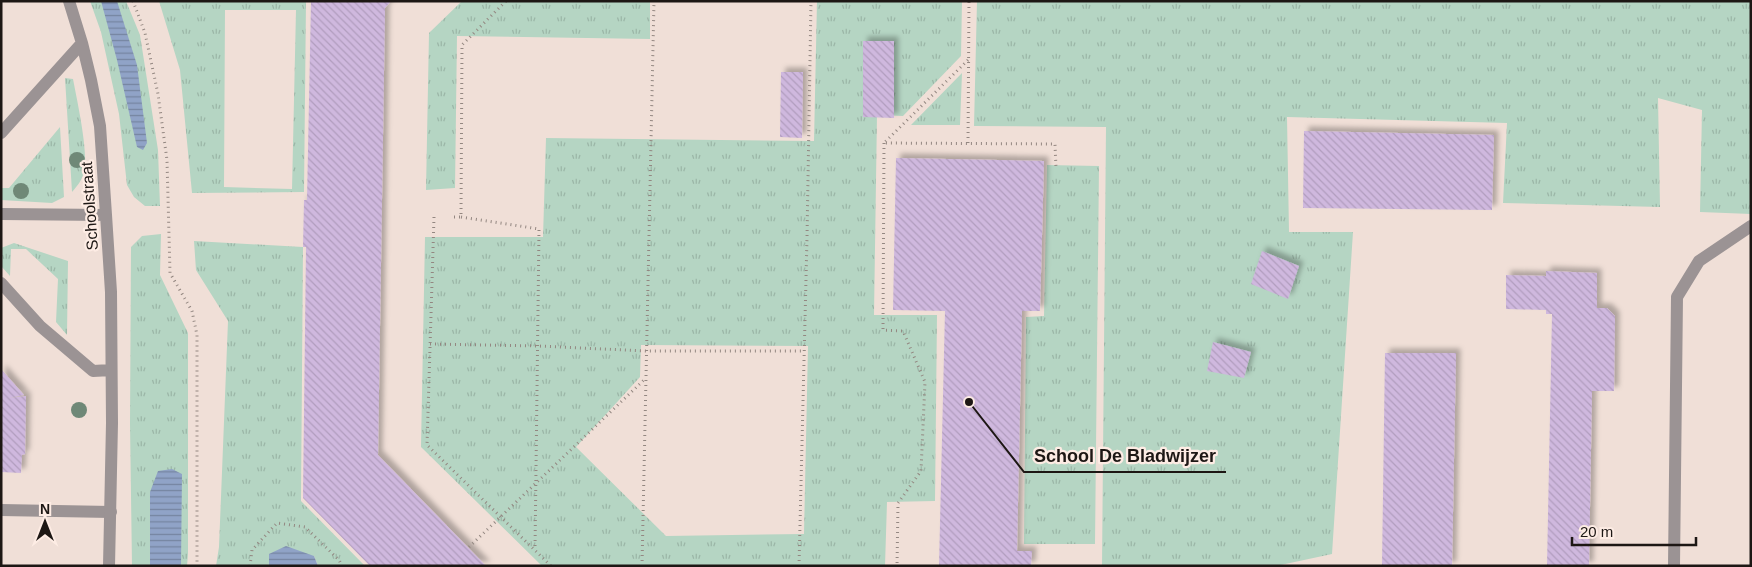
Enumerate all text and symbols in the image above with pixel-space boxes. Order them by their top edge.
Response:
street label: Schoolstraat [78,160,101,251]
callout: School De Bladwijzer [1024,439,1226,472]
text: School De Bladwijzer [1034,446,1216,466]
north arrow [20,497,70,547]
text: N [40,501,50,517]
scale bar [1572,514,1696,546]
text: 20 m [1580,523,1613,540]

